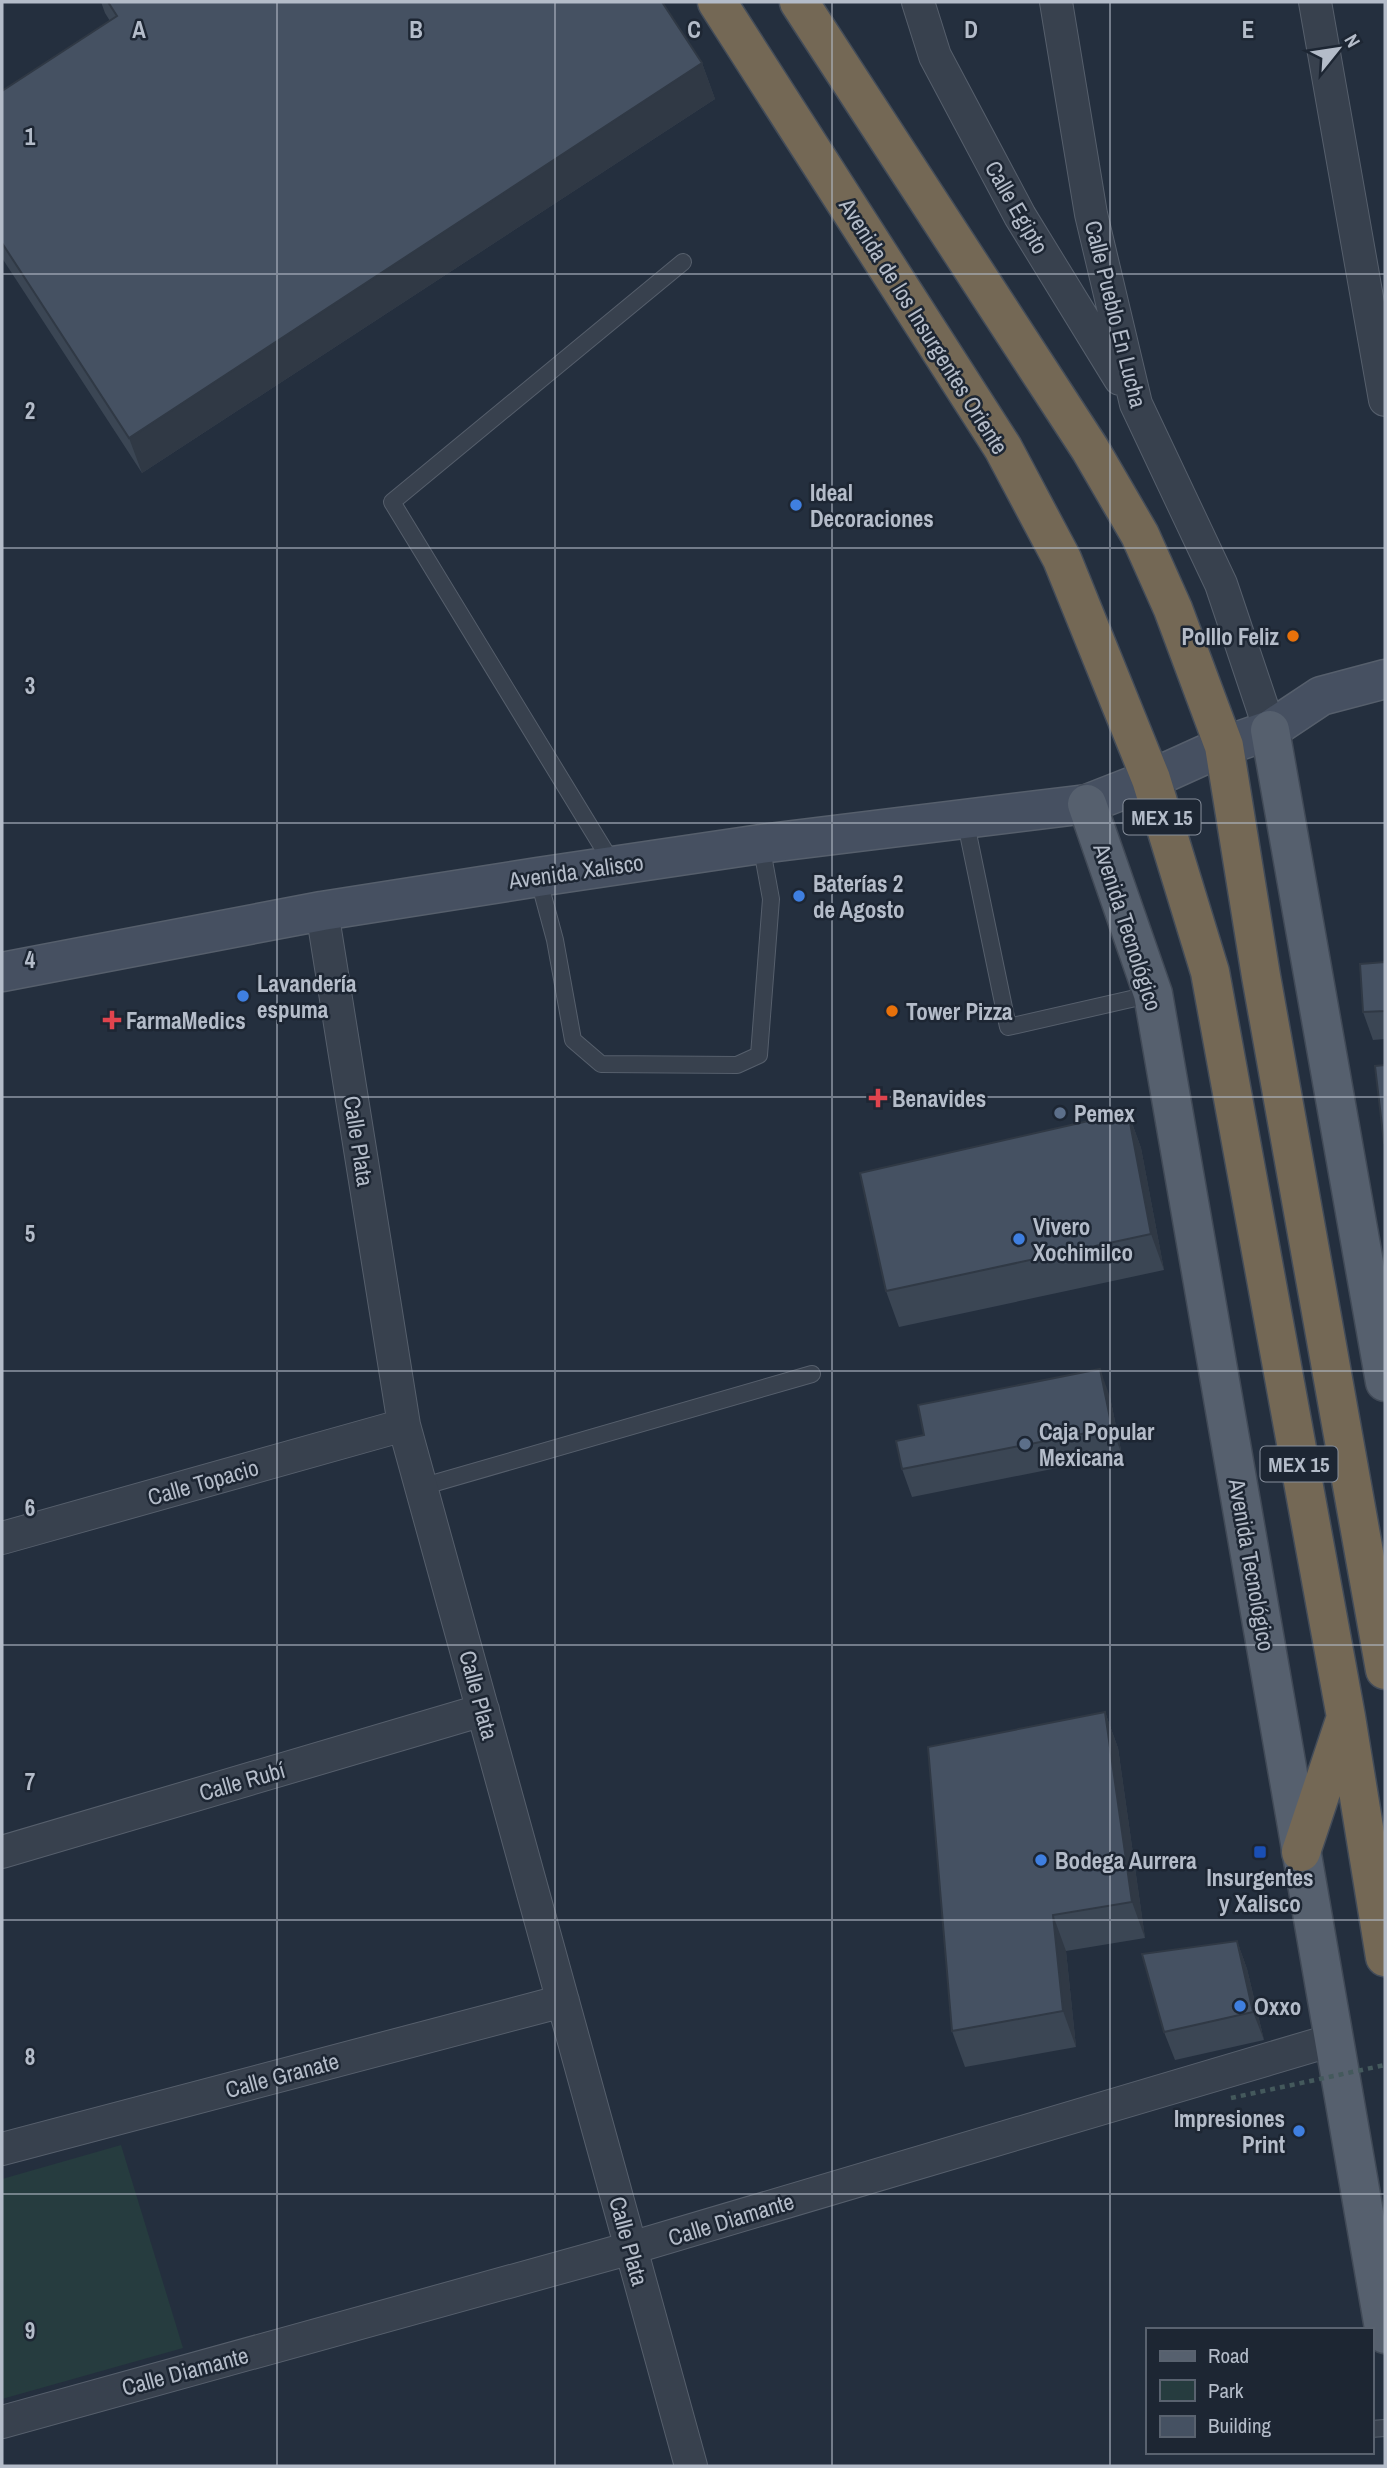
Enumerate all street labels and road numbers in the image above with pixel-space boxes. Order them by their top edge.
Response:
street label: Calle Egipto [978,155,1056,259]
street label: Avenida de los Insurgentes Oriente [832,191,1016,460]
street label: Calle Pueblo En Lucha [1078,217,1154,411]
road number: MEX 15 [1124,800,1200,834]
street label: Avenida Tecnológico [1086,838,1170,1015]
street label: Avenida Xalisco [506,846,645,896]
street label: Calle Plata [337,1094,382,1189]
road number: MEX 15 [1260,1446,1338,1482]
street label: Calle Topacio [144,1451,262,1513]
street label: Avenida Tecnológico [1221,1475,1282,1654]
street label: Calle Plata [452,1647,506,1744]
street label: Calle Rubí [195,1754,289,1808]
street label: Calle Granate [222,2045,342,2105]
street label: Calle Diamante [664,2185,798,2253]
street label: Calle Plata [602,2193,656,2290]
street label: Calle Diamante [118,2339,252,2403]

